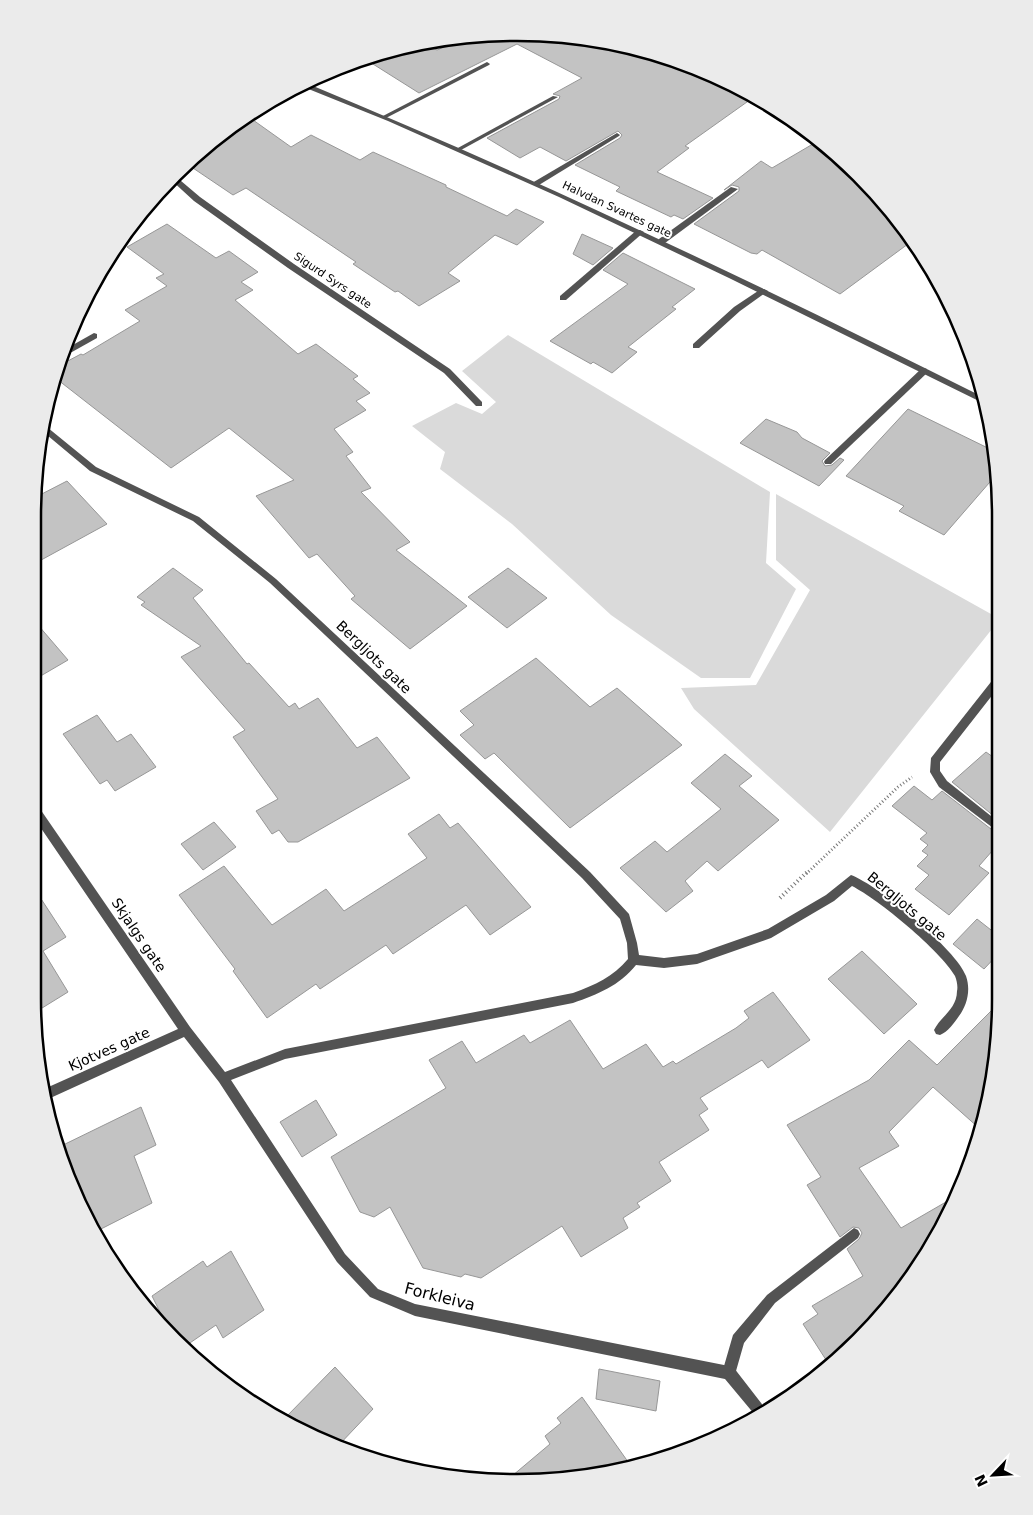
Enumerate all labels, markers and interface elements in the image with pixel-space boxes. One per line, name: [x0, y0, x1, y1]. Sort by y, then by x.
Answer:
street label: Halvdan Svartes gate: [560, 178, 674, 241]
street label: Sigurd Syrs gate: [291, 250, 374, 311]
street label: Bergljots gate: [333, 617, 415, 697]
street label: Bergljots gate: [864, 868, 950, 944]
street label: Skjalgs gate: [108, 895, 170, 975]
street label: Kjotves gate: [66, 1024, 152, 1074]
street label: Forkleiva: [403, 1279, 477, 1314]
north arrow: [968, 1450, 1018, 1500]
text: N: [971, 1472, 991, 1489]

